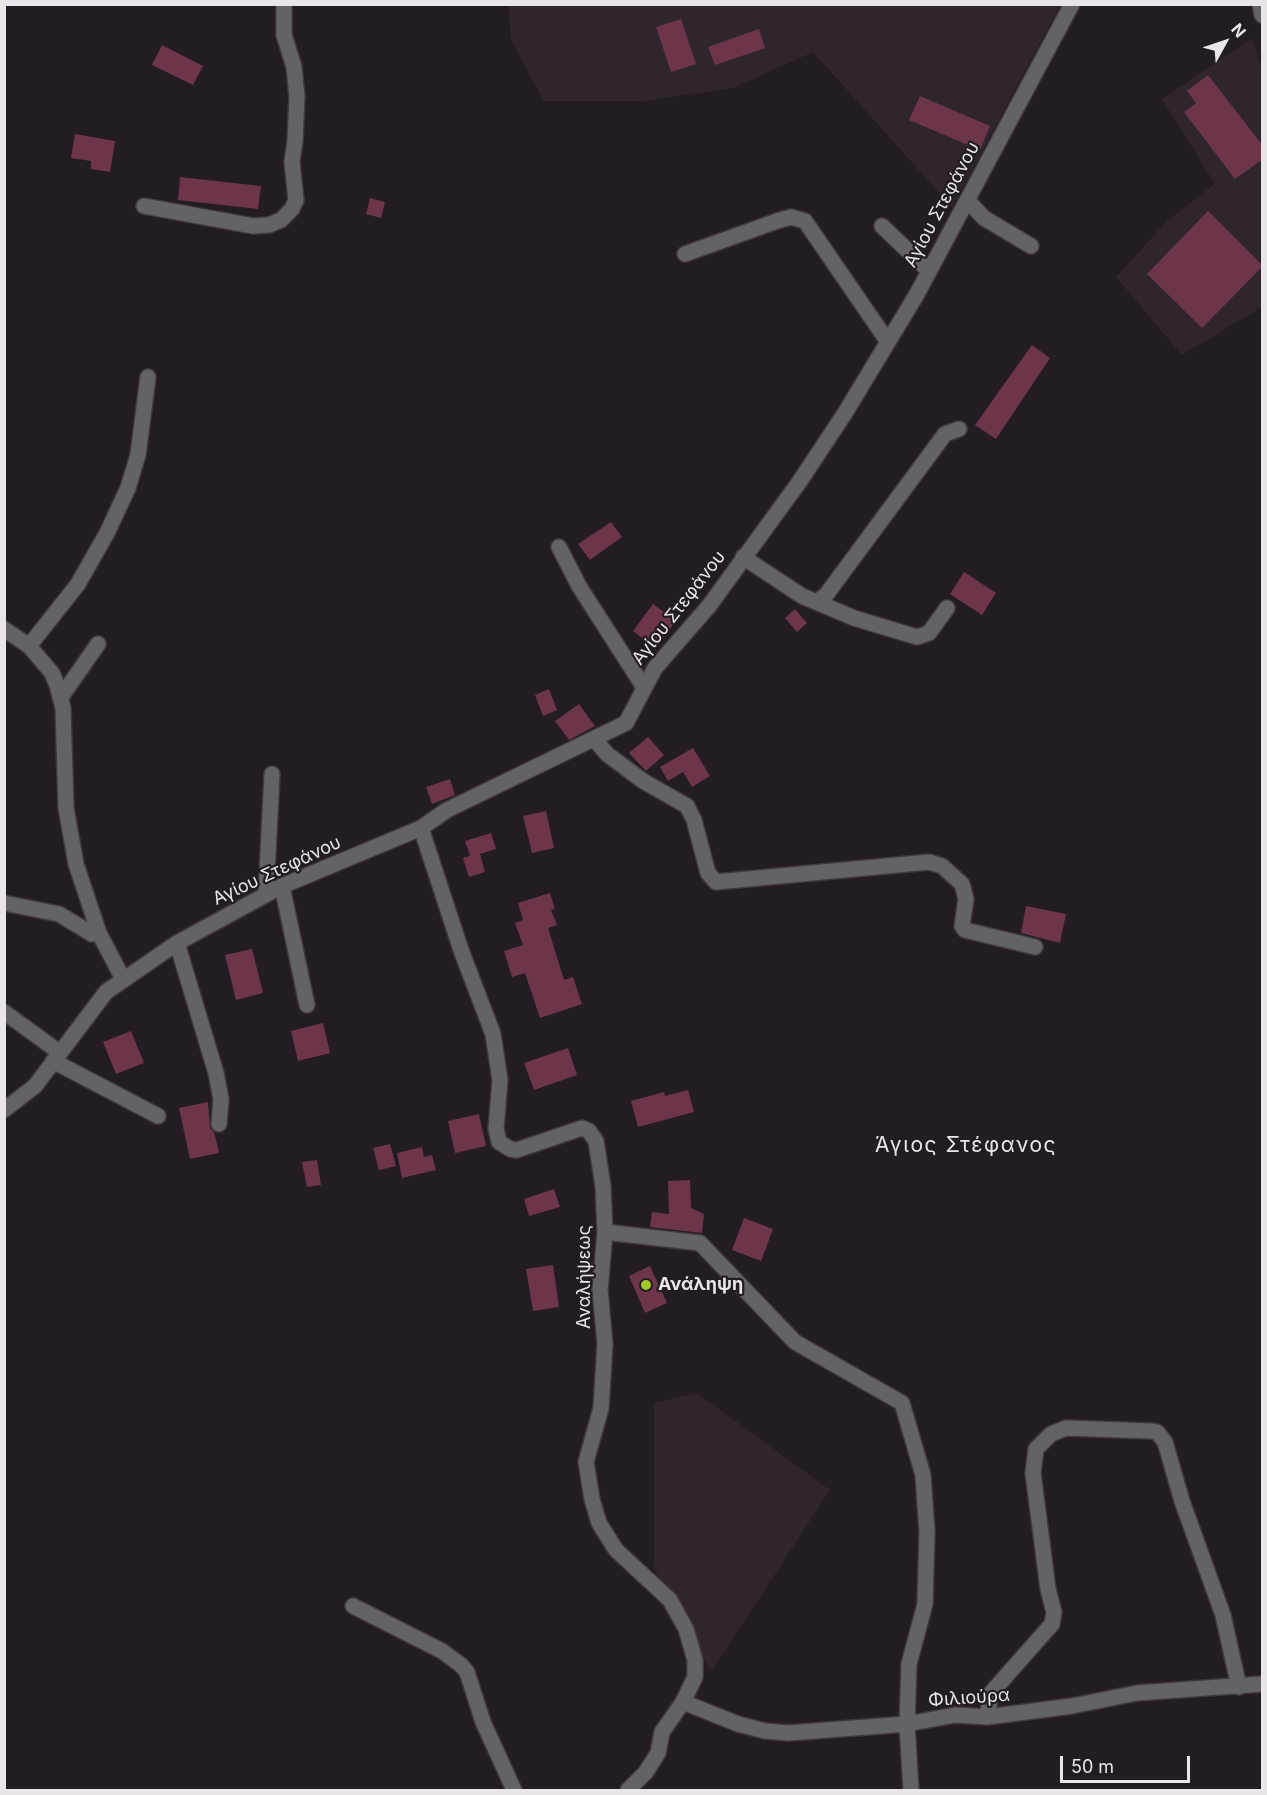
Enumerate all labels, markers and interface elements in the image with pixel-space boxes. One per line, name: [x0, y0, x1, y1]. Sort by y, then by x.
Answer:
north arrow: [1195, 12, 1255, 72]
text: N: [1227, 19, 1250, 42]
street label: Αγίου Στεφάνου: [900, 139, 984, 271]
street label: Αγίου Στεφάνου: [628, 547, 730, 669]
street label: Αγίου Στεφάνου: [209, 832, 345, 910]
district label: Άγιος Στέφανος: [875, 1133, 1057, 1159]
street label: Αναλήψεως: [574, 1225, 596, 1329]
place label: Ανάληψη: [658, 1274, 743, 1296]
marker: Ανάληψη: [639, 1278, 653, 1292]
street label: Φιλιούρα: [927, 1684, 1011, 1712]
scale bar: [1063, 1744, 1194, 1782]
text: 50 m: [1071, 1756, 1114, 1777]

